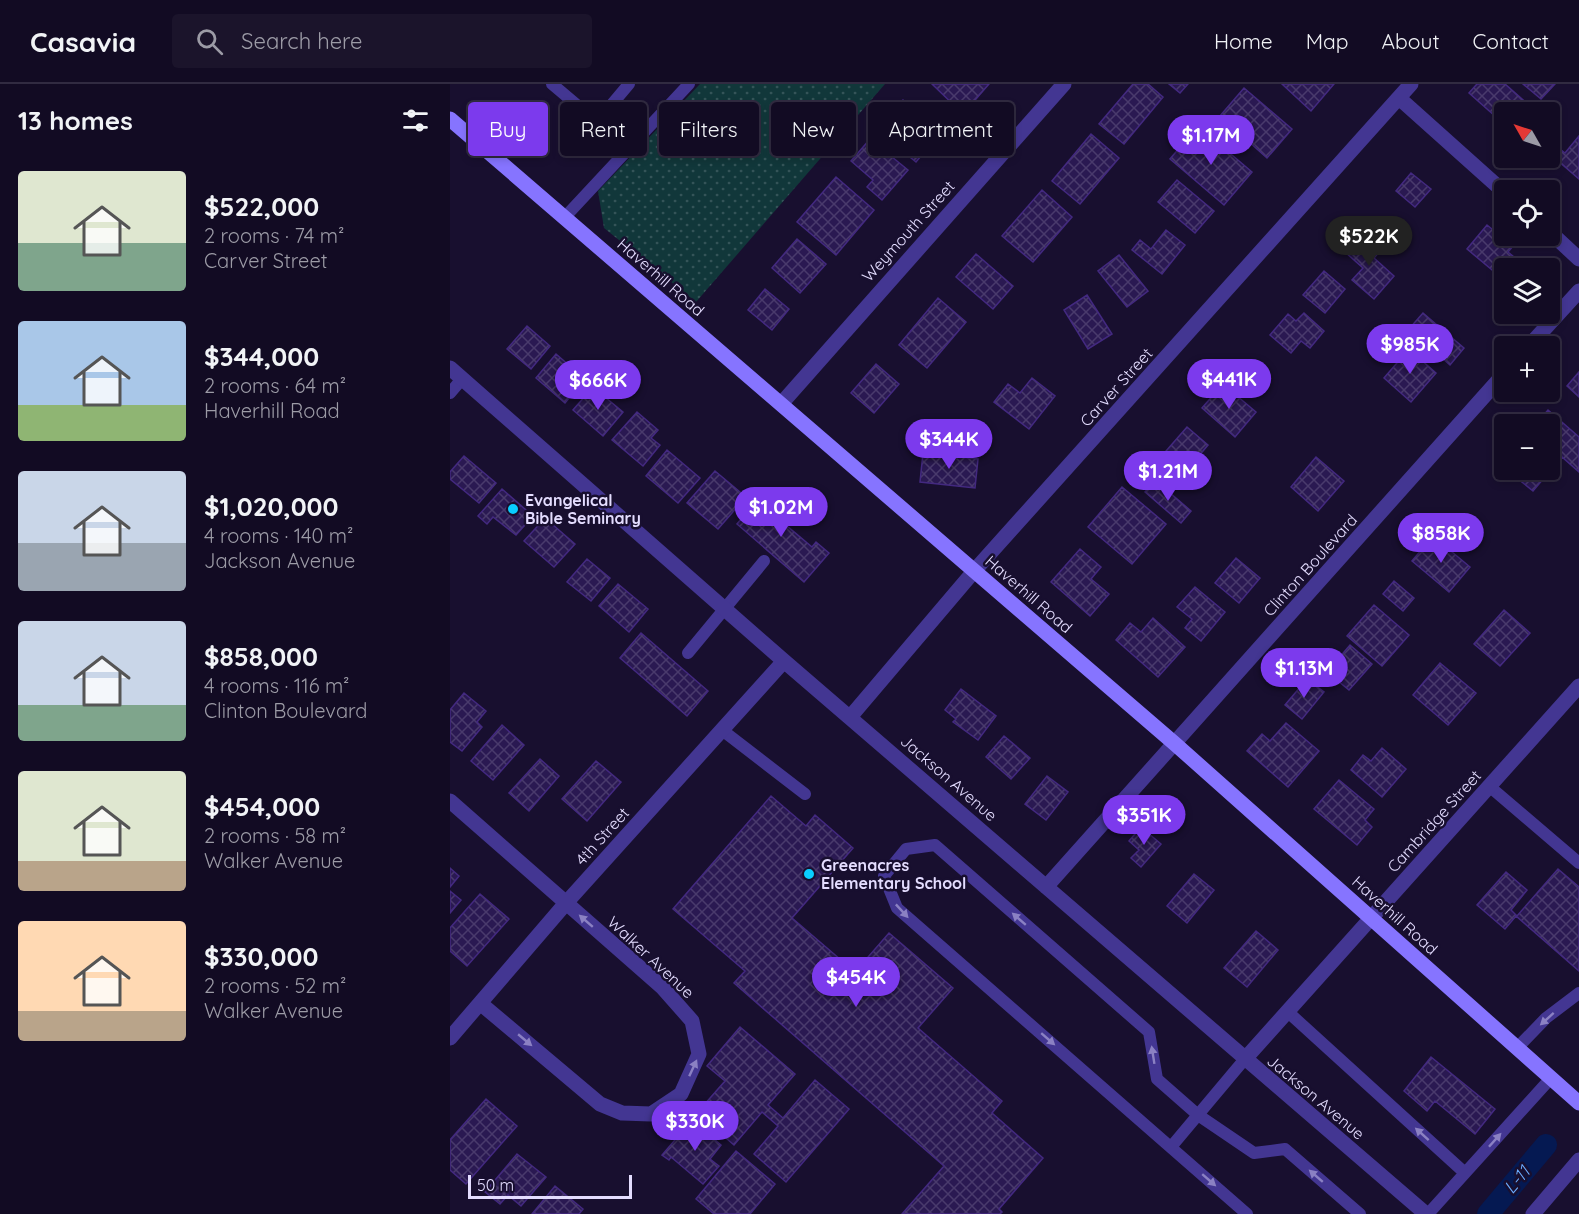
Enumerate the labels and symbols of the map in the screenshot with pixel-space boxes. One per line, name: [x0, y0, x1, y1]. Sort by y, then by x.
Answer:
north arrow: [1494, 102, 1560, 168]
pin: $1.17M: [1162, 115, 1260, 166]
street label: Weymouth Street: [857, 176, 959, 286]
pin: $522K: [1327, 216, 1411, 267]
street label: Haverhill Road: [613, 234, 709, 320]
pin: $985K: [1368, 324, 1452, 375]
street label: Carver Street: [1076, 344, 1156, 430]
pin: $441K: [1187, 359, 1271, 410]
pin: $666K: [556, 360, 640, 411]
pin: $344K: [907, 419, 991, 470]
pin: $1.21M: [1119, 451, 1217, 502]
pin: $1.02M: [732, 487, 830, 538]
place label: Evangelical Bible Seminary: [525, 490, 641, 528]
marker: Evangelical Bible Seminary: [506, 502, 520, 516]
street label: Clinton Boulevard: [1259, 510, 1361, 620]
pin: $858K: [1399, 513, 1483, 564]
street label: Haverhill Road: [981, 551, 1077, 637]
pin: $1.13M: [1255, 648, 1353, 699]
street label: Jackson Avenue: [897, 731, 1001, 825]
street label: Cambridge Street: [1383, 766, 1485, 876]
pin: $351K: [1102, 795, 1186, 846]
street label: 4th Street: [571, 803, 633, 869]
place label: Greenacres Elementary School: [821, 855, 966, 893]
marker: Greenacres Elementary School: [802, 867, 816, 881]
street label: Haverhill Road: [1348, 871, 1442, 959]
one-way arrow: [895, 903, 909, 918]
street label: Walker Avenue: [604, 912, 698, 1002]
one-way arrow: [1012, 913, 1027, 926]
one-way arrow: [579, 915, 594, 928]
pin: $454K: [814, 957, 898, 1008]
one-way arrow: [1539, 1012, 1554, 1026]
one-way arrow: [1040, 1032, 1055, 1045]
one-way arrow: [517, 1034, 533, 1047]
one-way arrow: [1148, 1045, 1157, 1064]
street label: Jackson Avenue: [1263, 1050, 1369, 1144]
one-way arrow: [688, 1058, 698, 1076]
pin: $330K: [653, 1101, 737, 1152]
one-way arrow: [1414, 1127, 1429, 1141]
one-way arrow: [1488, 1132, 1502, 1147]
water label: L-11: [1498, 1160, 1536, 1198]
one-way arrow: [1309, 1170, 1324, 1183]
scale bar: [468, 1172, 632, 1200]
one-way arrow: [1201, 1173, 1216, 1186]

